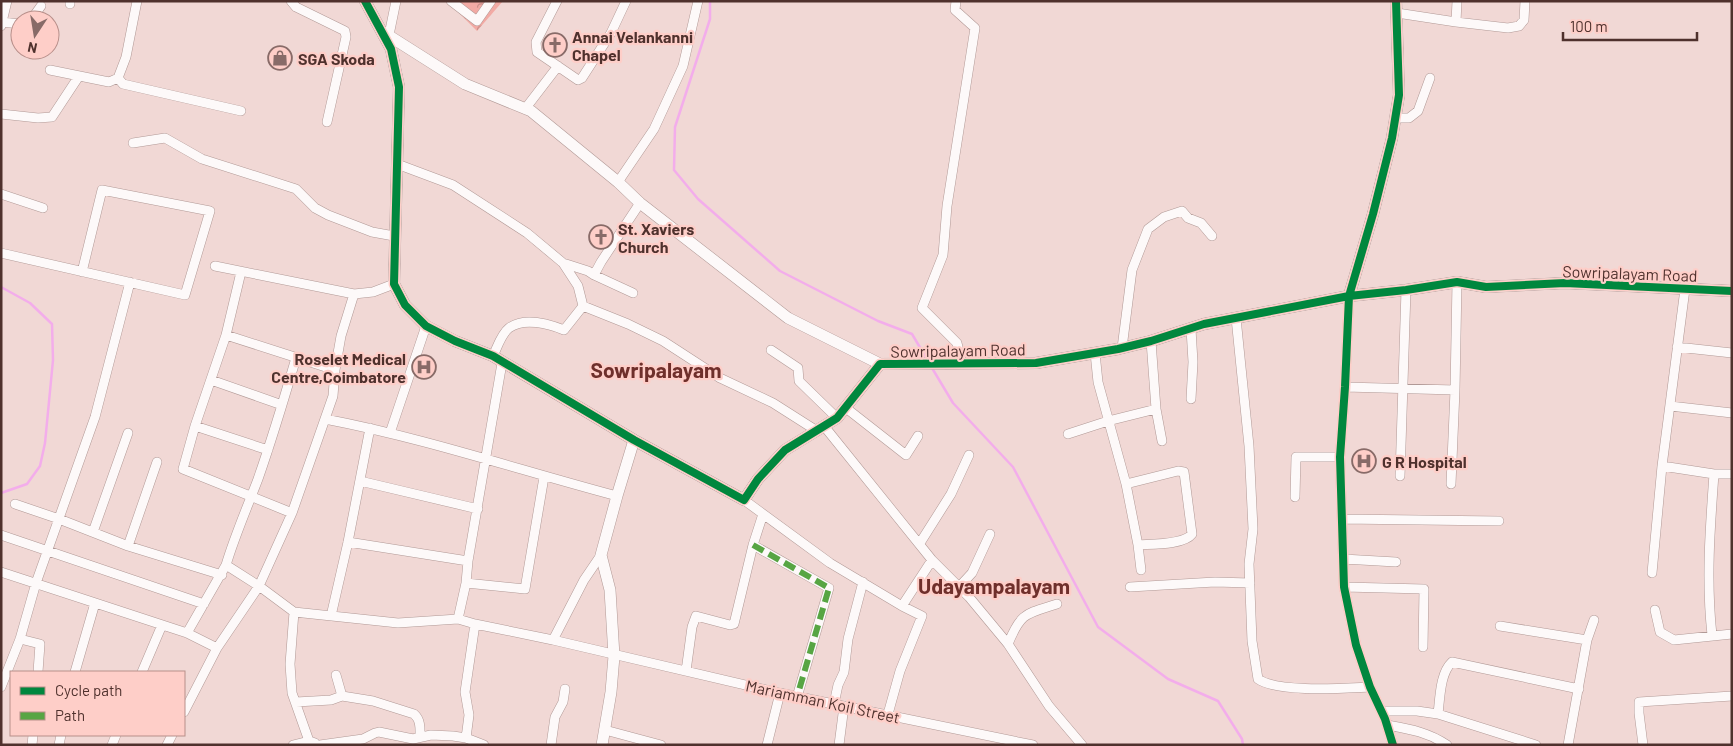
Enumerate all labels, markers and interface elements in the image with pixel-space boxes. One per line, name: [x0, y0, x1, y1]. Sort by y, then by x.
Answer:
north arrow: [10, 10, 60, 60]
scale bar: [1563, 10, 1697, 42]
text: 100 m: [1570, 17, 1608, 35]
place label: Annai Velankanni Chapel: [572, 27, 693, 64]
church icon: Annai Velankanni Chapel: [542, 32, 568, 58]
text: N: [26, 39, 39, 57]
shop icon: SGA Skoda: [267, 45, 293, 71]
place label: SGA Skoda: [298, 49, 375, 68]
place label: St. Xaviers Church: [618, 219, 694, 256]
church icon: St. Xaviers Church: [588, 224, 614, 250]
street label: Sowripalayam Road: [1562, 261, 1698, 285]
street label: Sowripalayam Road: [890, 339, 1026, 361]
place label: Roselet Medical Centre,Coimbatore: [271, 349, 406, 386]
hospital icon: Roselet Medical Centre,Coimbatore: [411, 354, 437, 380]
district label: Sowripalayam: [590, 357, 722, 382]
hospital icon: G R Hospital: [1351, 448, 1377, 474]
place label: G R Hospital: [1382, 452, 1467, 471]
district label: Udayampalayam: [918, 573, 1070, 598]
legend: [10, 671, 185, 736]
street label: Mariamman Koil Street: [744, 675, 902, 727]
text: Cycle path: [55, 681, 122, 699]
text: Path: [55, 706, 85, 724]

